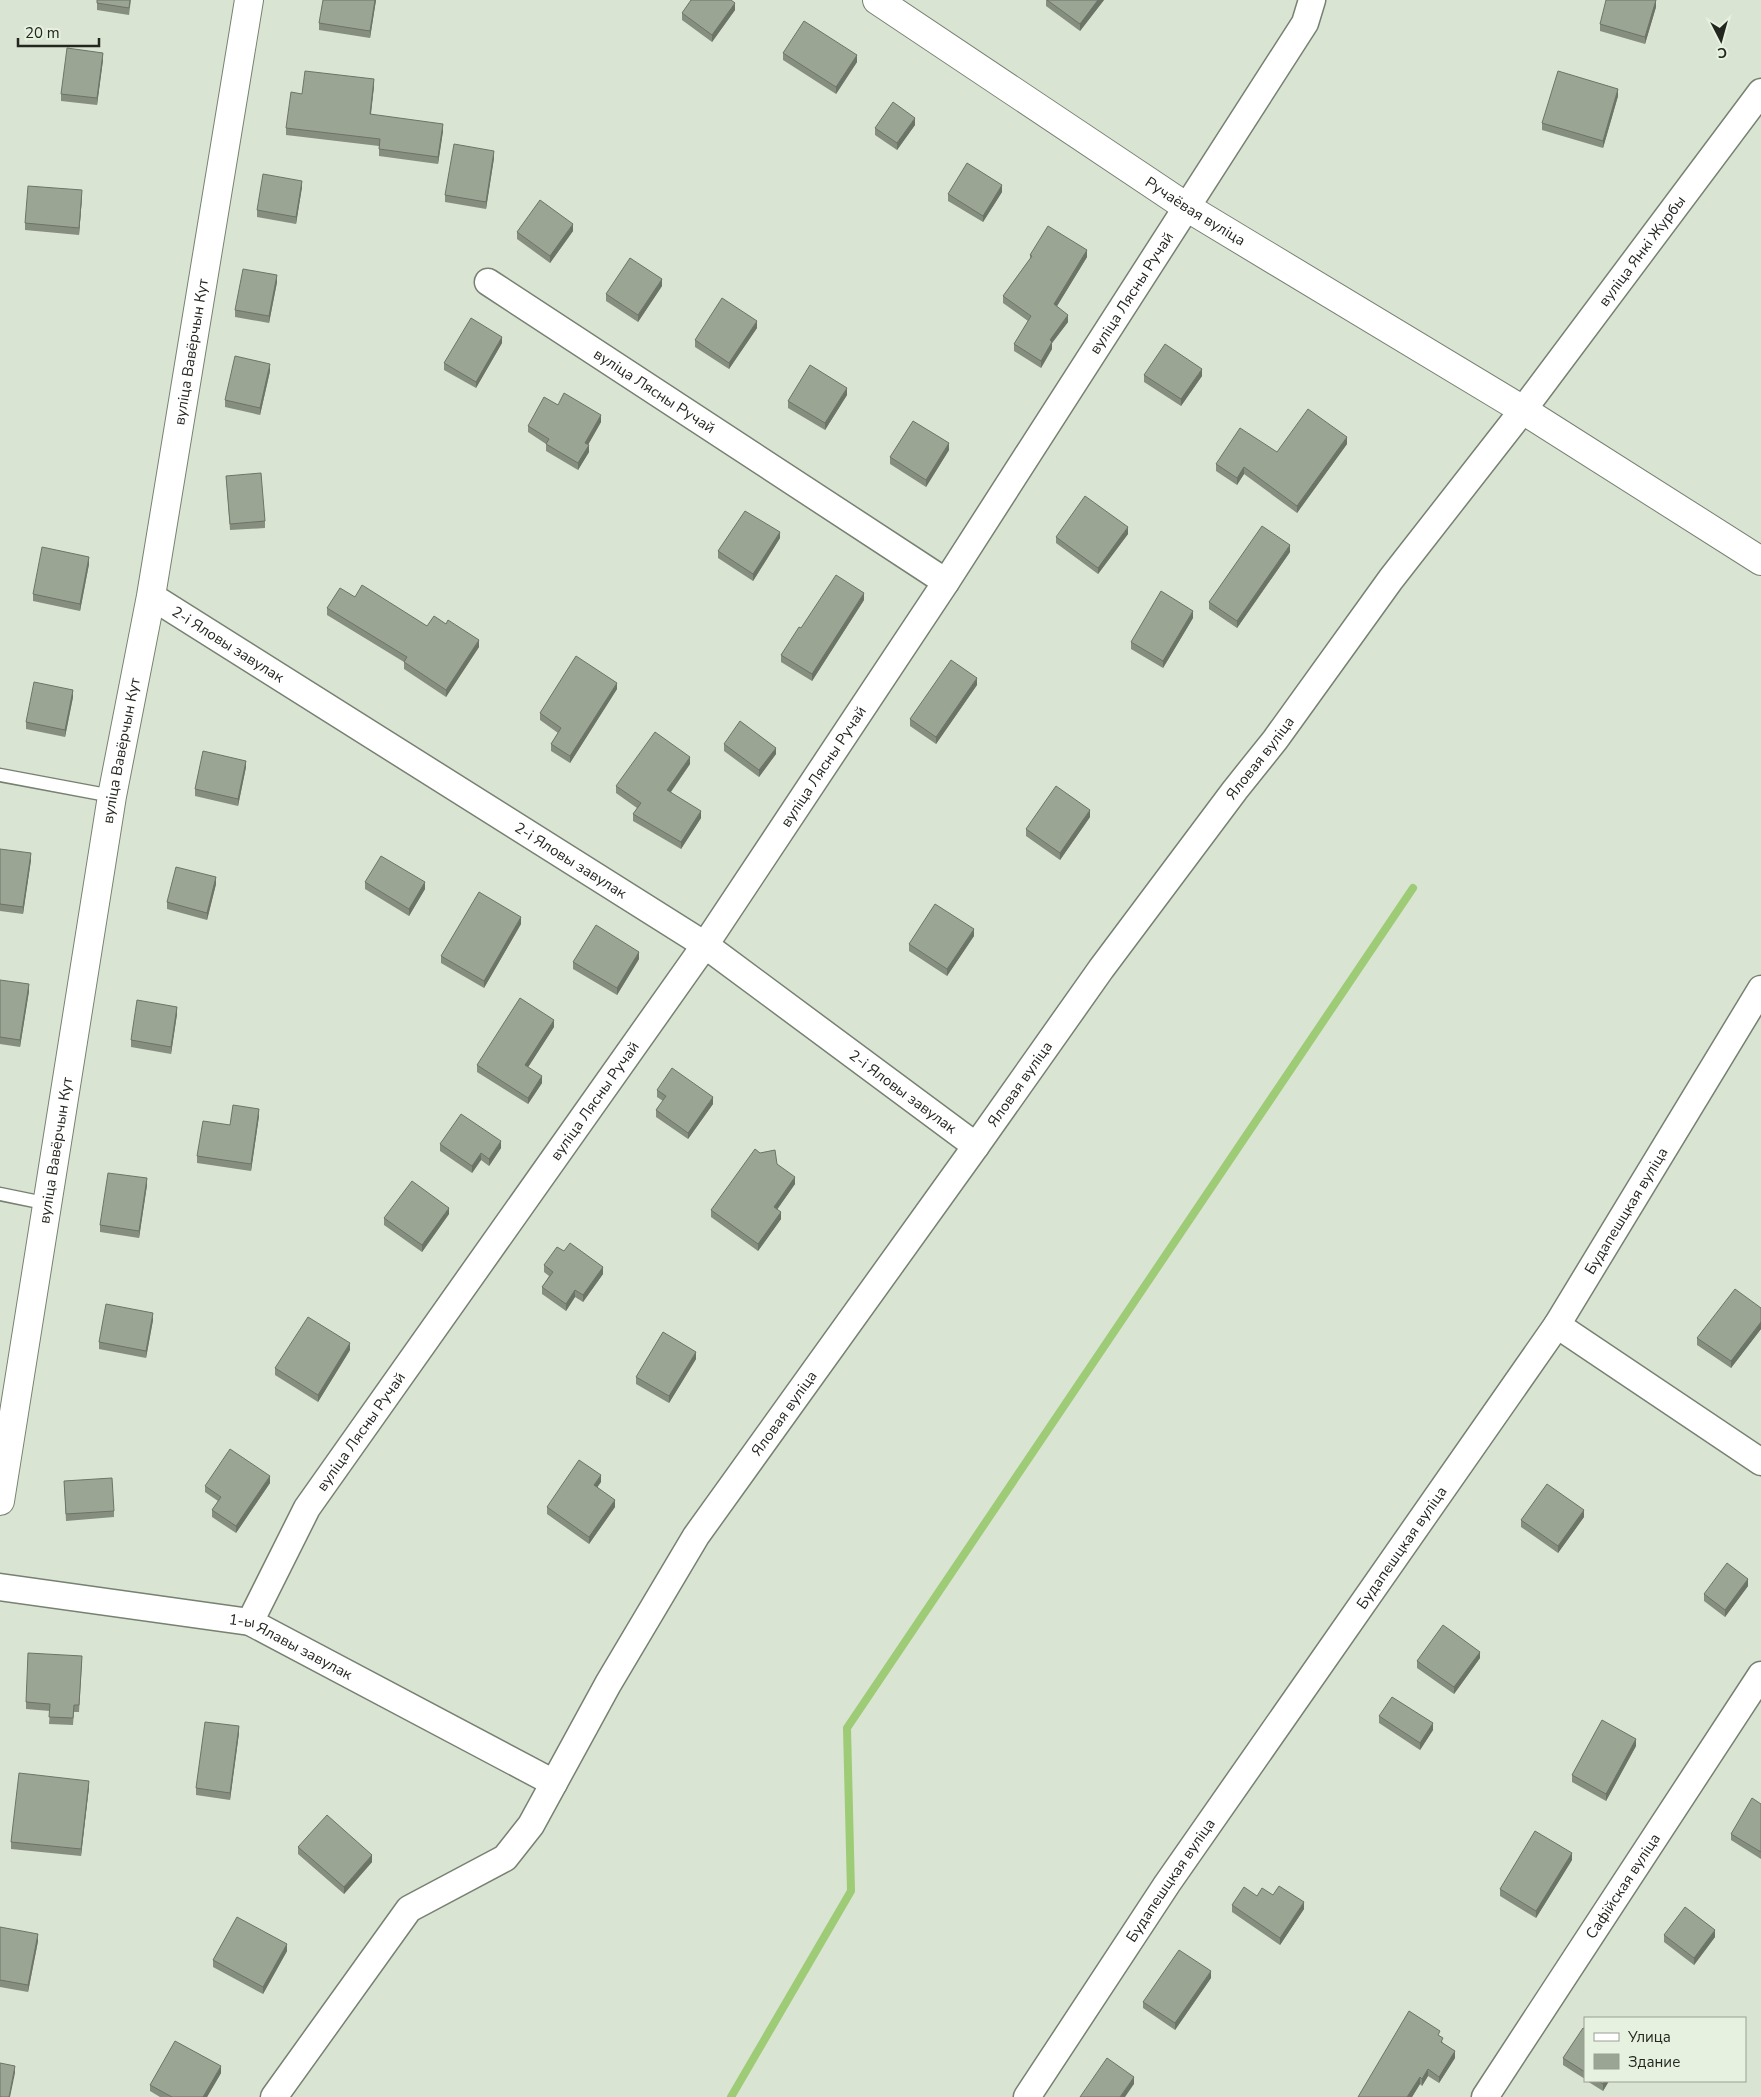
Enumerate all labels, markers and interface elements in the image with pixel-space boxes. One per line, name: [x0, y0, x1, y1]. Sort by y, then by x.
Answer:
scale bar: [18, 15, 99, 47]
north arrow: [1696, 15, 1746, 65]
text: 20 m: [25, 23, 60, 43]
text: С: [1716, 42, 1728, 62]
street label: Ручаёвая вуліца: [1141, 172, 1249, 250]
street label: вуліца Янкі Журбы: [1594, 191, 1690, 310]
street label: вуліца Лясны Ручай: [1085, 228, 1178, 358]
street label: вуліца Вавёрчын Кут: [169, 277, 213, 427]
street label: вуліца Лясны Ручай: [590, 344, 719, 438]
street label: 2-і Яловы завулак: [168, 602, 288, 687]
street label: вуліца Вавёрчын Кут: [98, 676, 145, 825]
street label: вуліца Лясны Ручай: [776, 702, 871, 831]
street label: Яловая вуліца: [1221, 712, 1299, 804]
street label: 2-і Яловы завулак: [511, 818, 631, 903]
street label: вуліца Лясны Ручай: [546, 1037, 644, 1164]
street label: Яловая вуліца: [983, 1037, 1057, 1131]
street label: 2-і Яловы завулак: [845, 1045, 961, 1138]
street label: вуліца Вавёрчын Кут: [34, 1075, 77, 1225]
street label: Будапешцкая вуліца: [1580, 1144, 1673, 1278]
street label: Яловая вуліца: [747, 1367, 821, 1460]
street label: вуліца Лясны Ручай: [312, 1368, 410, 1495]
street label: Будапешцкая вуліца: [1352, 1482, 1451, 1613]
street label: 1-ы Ялавы завулак: [227, 1609, 356, 1684]
street label: Будапешцкая вуліца: [1122, 1814, 1220, 1946]
street label: Сафійская вуліца: [1581, 1829, 1665, 1943]
legend: [1584, 2017, 1746, 2082]
text: Улица: [1627, 2027, 1671, 2047]
text: Здание: [1628, 2052, 1680, 2072]

